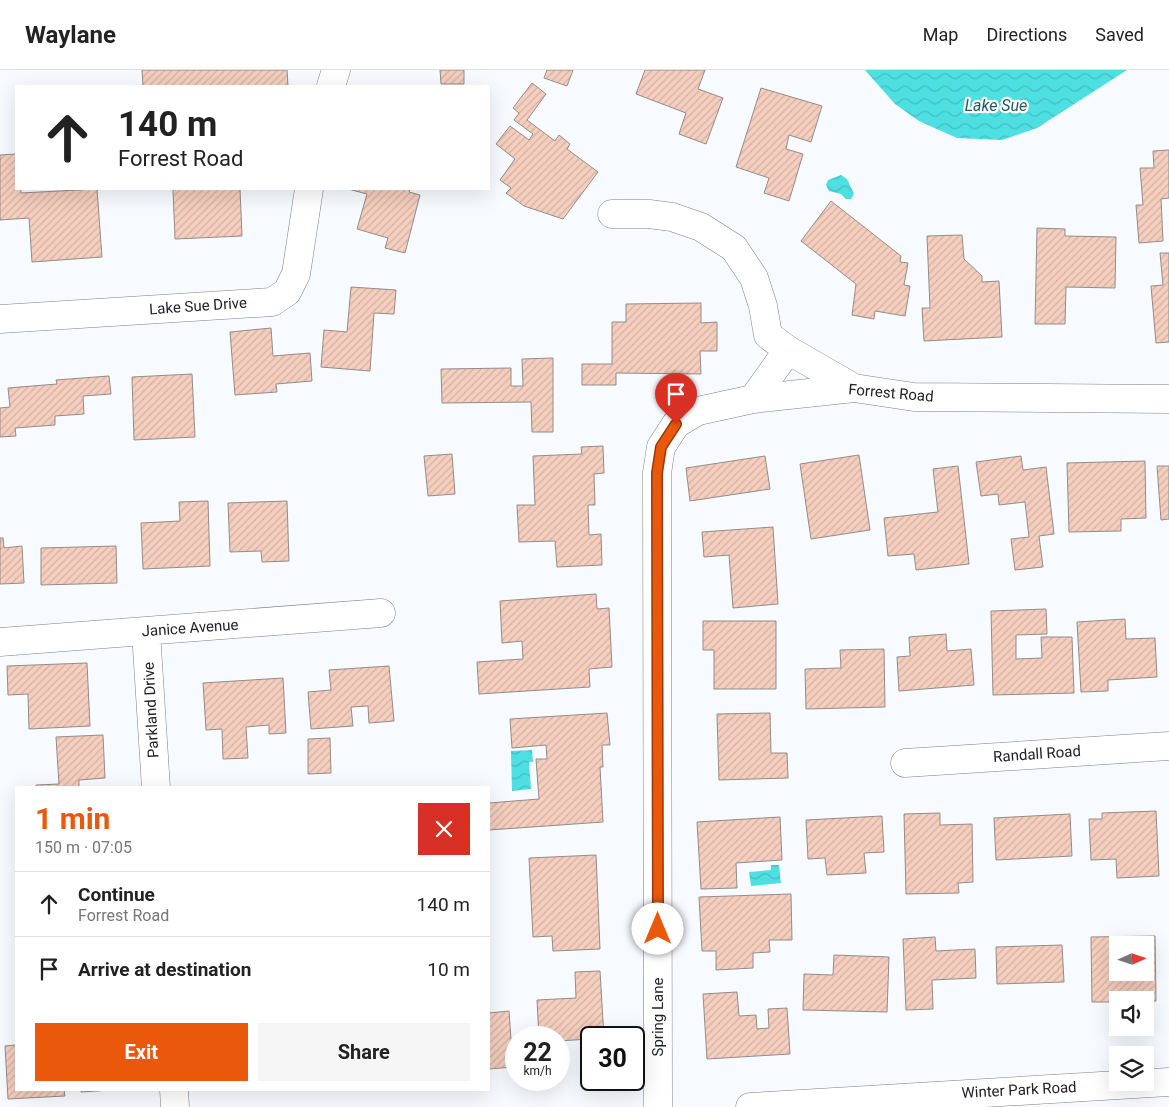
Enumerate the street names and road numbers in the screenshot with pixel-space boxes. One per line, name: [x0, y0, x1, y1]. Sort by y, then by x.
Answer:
street label: Lake Sue Drive: [149, 294, 248, 318]
street label: Forrest Road: [848, 380, 934, 406]
street label: Janice Avenue: [141, 616, 239, 640]
street label: Parkland Drive: [139, 661, 163, 759]
street label: Randall Road: [993, 742, 1081, 766]
street label: Spring Lane: [649, 977, 667, 1056]
street label: Winter Park Road: [961, 1078, 1077, 1102]

